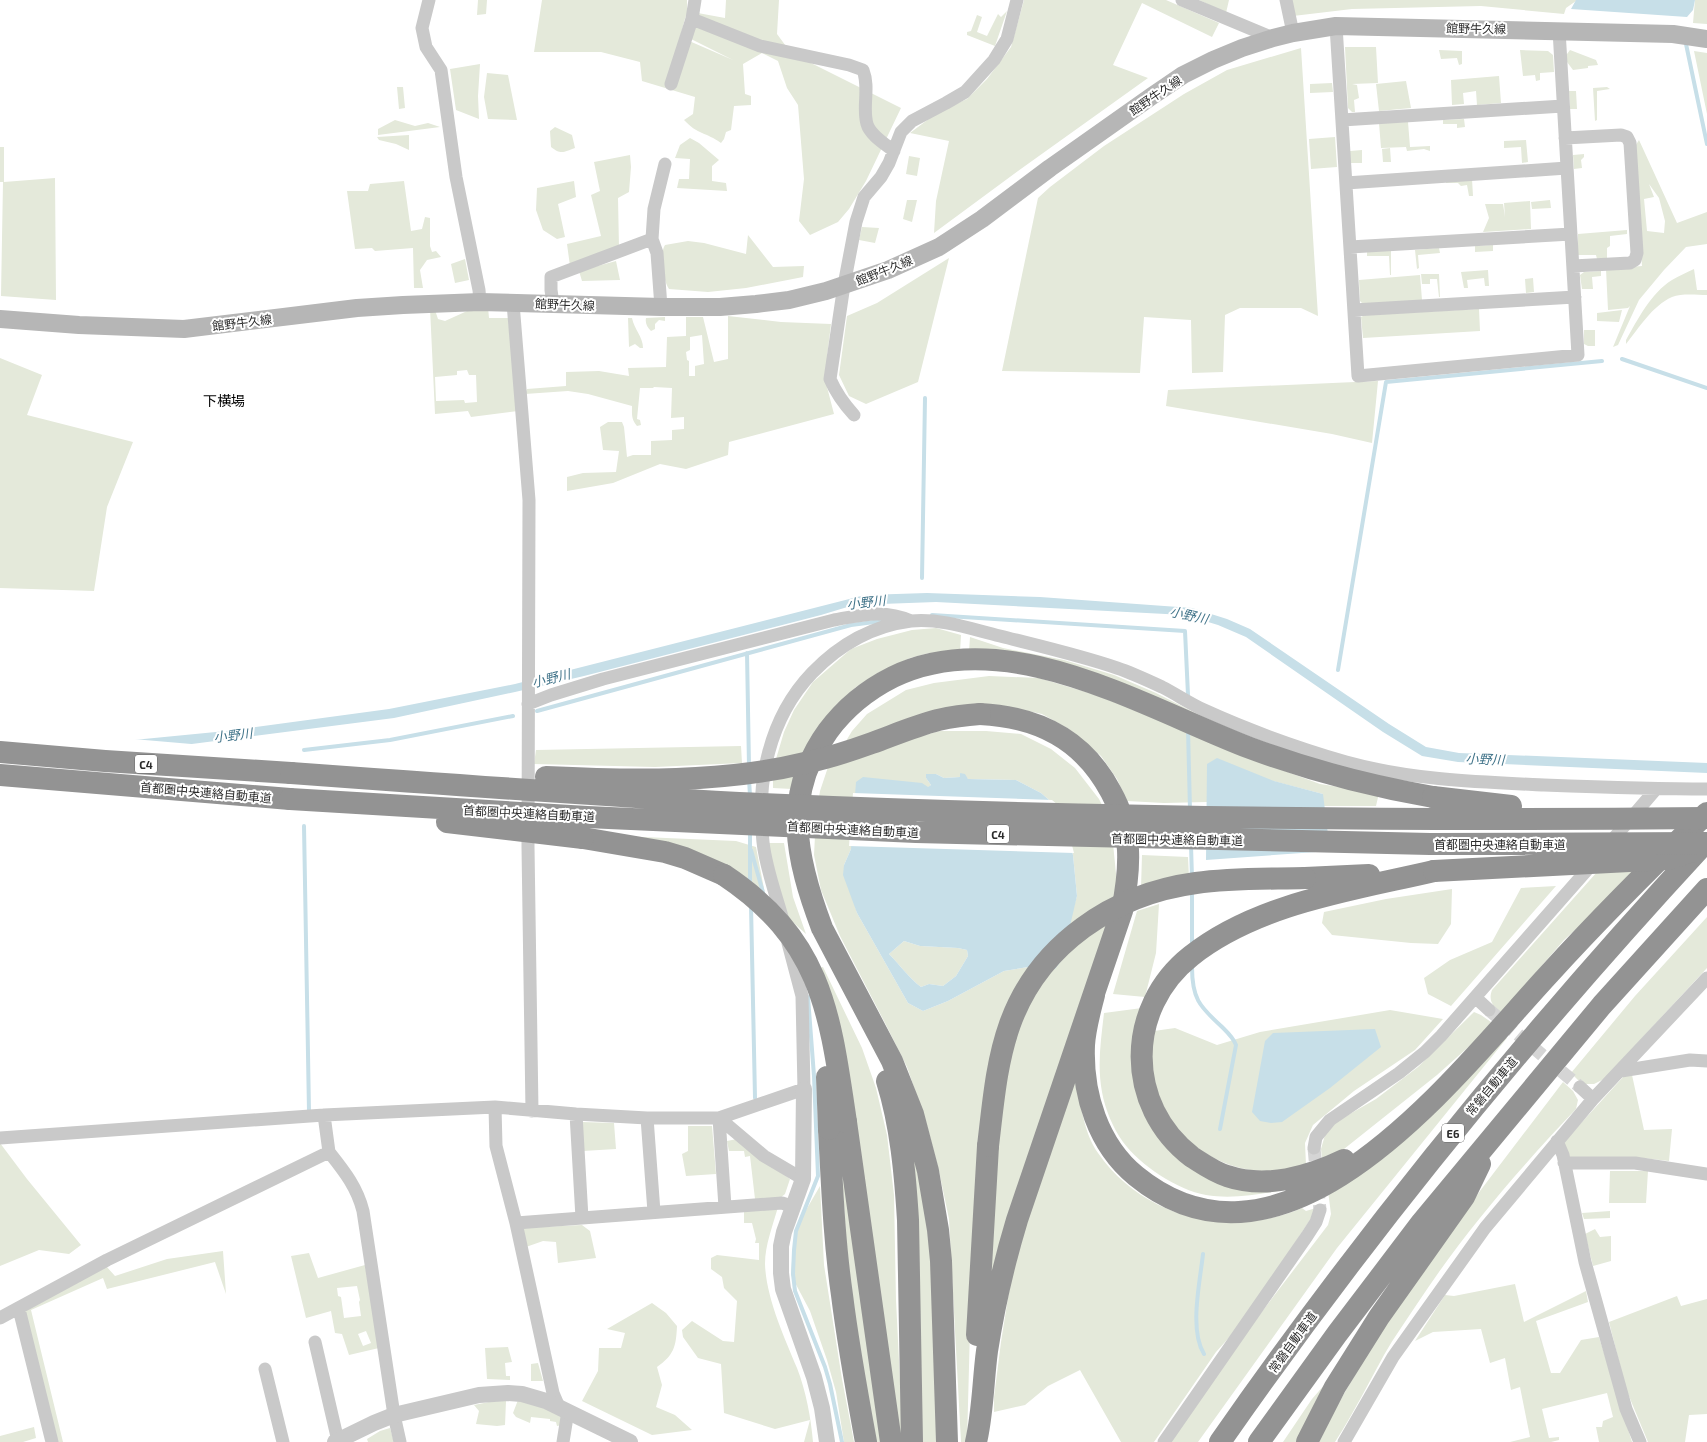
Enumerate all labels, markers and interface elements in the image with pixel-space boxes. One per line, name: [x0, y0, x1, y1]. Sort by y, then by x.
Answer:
street label: 館野牛久線: [1446, 20, 1506, 36]
street label: 館野牛久線: [1126, 72, 1184, 118]
street label: 館野牛久線: [854, 252, 914, 288]
street label: 館野牛久線: [535, 296, 595, 312]
street label: 館野牛久線: [211, 311, 273, 333]
district label: 下横場: [203, 392, 245, 409]
water label: 小野川: [846, 592, 888, 612]
water label: 小野川: [1168, 603, 1212, 627]
water label: 小野川: [530, 665, 574, 690]
water label: 小野川: [213, 724, 255, 745]
water label: 小野川: [1465, 750, 1507, 768]
road number: C4: [135, 755, 157, 773]
street label: 首都圏中央連絡自動車道: [140, 779, 272, 805]
street label: 首都圏中央連絡自動車道: [463, 803, 595, 823]
street label: 首都圏中央連絡自動車道: [787, 819, 919, 839]
road number: C4: [987, 825, 1009, 843]
street label: 首都圏中央連絡自動車道: [1111, 831, 1243, 847]
street label: 首都圏中央連絡自動車道: [1434, 837, 1566, 851]
street label: 常磐自動車道: [1462, 1054, 1520, 1118]
road number: E6: [1442, 1124, 1464, 1142]
street label: 常磐自動車道: [1265, 1309, 1319, 1375]

